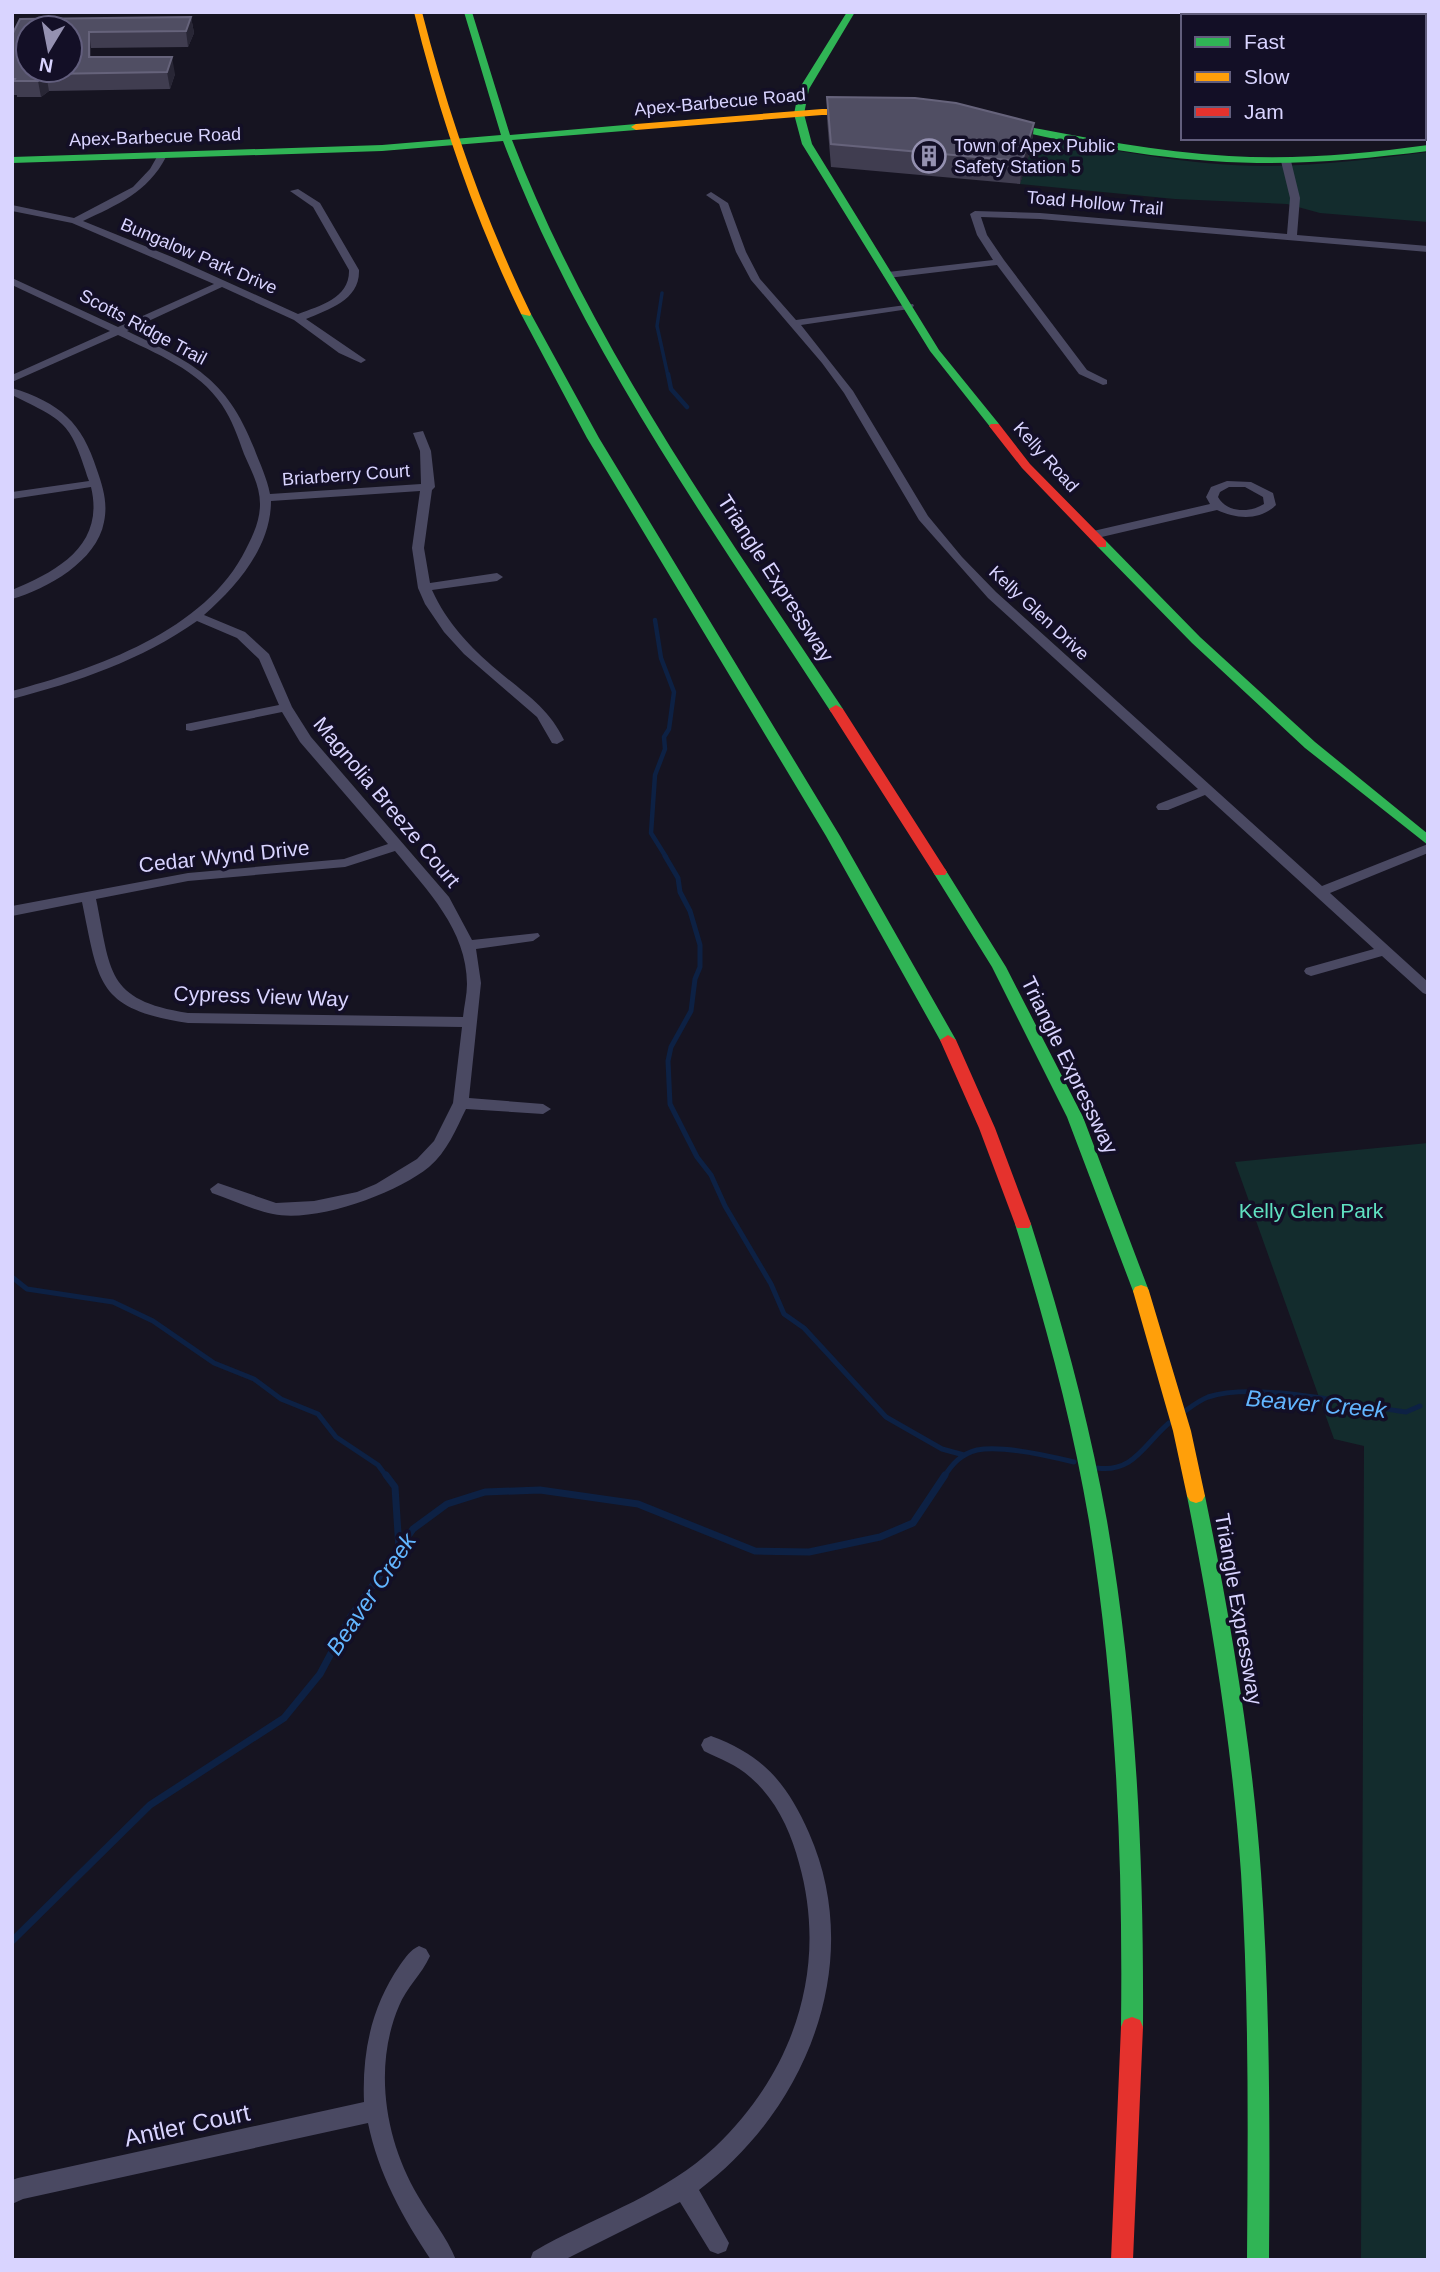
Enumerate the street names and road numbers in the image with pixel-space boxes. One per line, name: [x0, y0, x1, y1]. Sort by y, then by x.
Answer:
street label: Apex-Barbecue Road: [633, 85, 807, 119]
street label: Apex-Barbecue Road: [69, 124, 241, 150]
street label: Toad Hollow Trail: [1026, 187, 1164, 219]
street label: Bungalow Park Drive: [118, 214, 280, 298]
street label: Scotts Ridge Trail: [76, 285, 210, 369]
street label: Kelly Road: [1009, 418, 1083, 496]
street label: Briarberry Court: [281, 461, 411, 489]
street label: Triangle Expressway: [713, 490, 839, 666]
street label: Kelly Glen Drive: [985, 562, 1093, 664]
street label: Magnolia Breeze Court: [309, 712, 465, 892]
street label: Cedar Wynd Drive: [138, 836, 310, 876]
street label: Triangle Expressway: [1017, 973, 1123, 1158]
street label: Cypress View Way: [173, 981, 349, 1011]
street label: Triangle Expressway: [1211, 1511, 1267, 1707]
street label: Antler Court: [122, 2098, 253, 2152]

